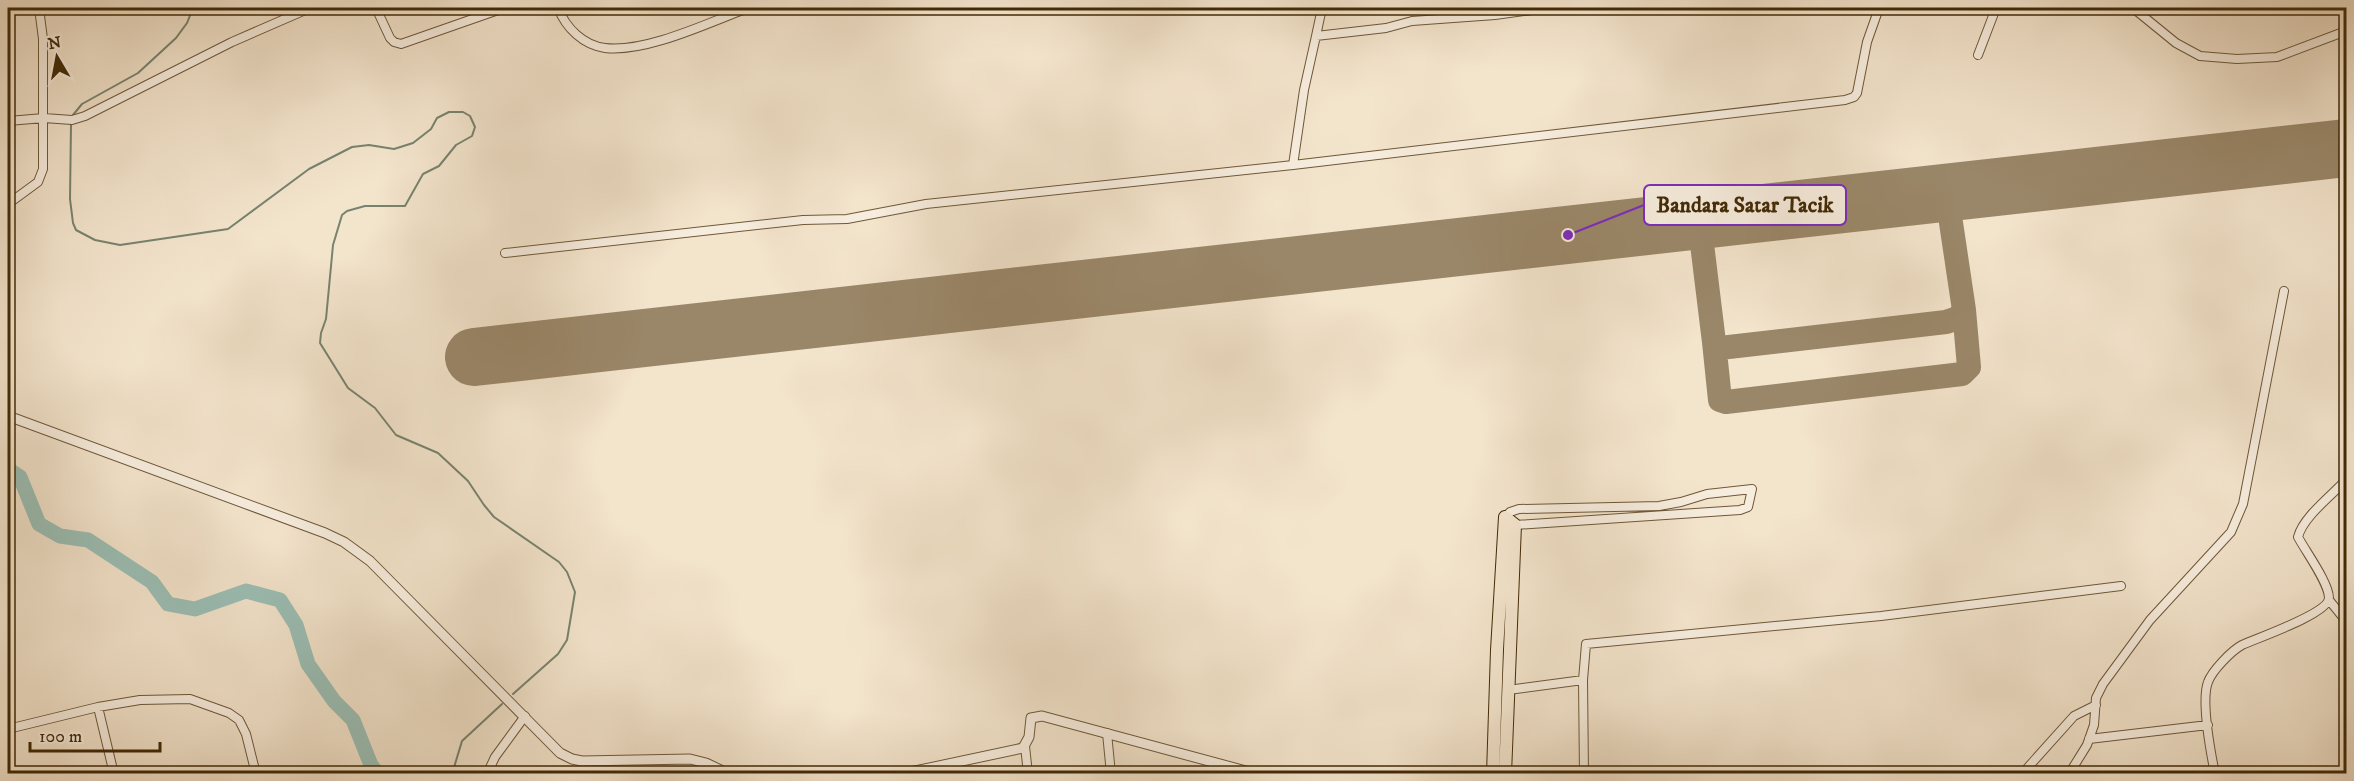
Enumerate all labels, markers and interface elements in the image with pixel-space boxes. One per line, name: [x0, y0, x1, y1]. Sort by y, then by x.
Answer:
north arrow: [27, 27, 87, 87]
text: N: [46, 32, 63, 54]
callout: Bandara Satar Tacik: [1644, 185, 1846, 225]
text: Bandara Satar Tacik: [1656, 192, 1835, 219]
scale bar: [30, 715, 160, 753]
text: 100 m: [39, 726, 82, 748]

